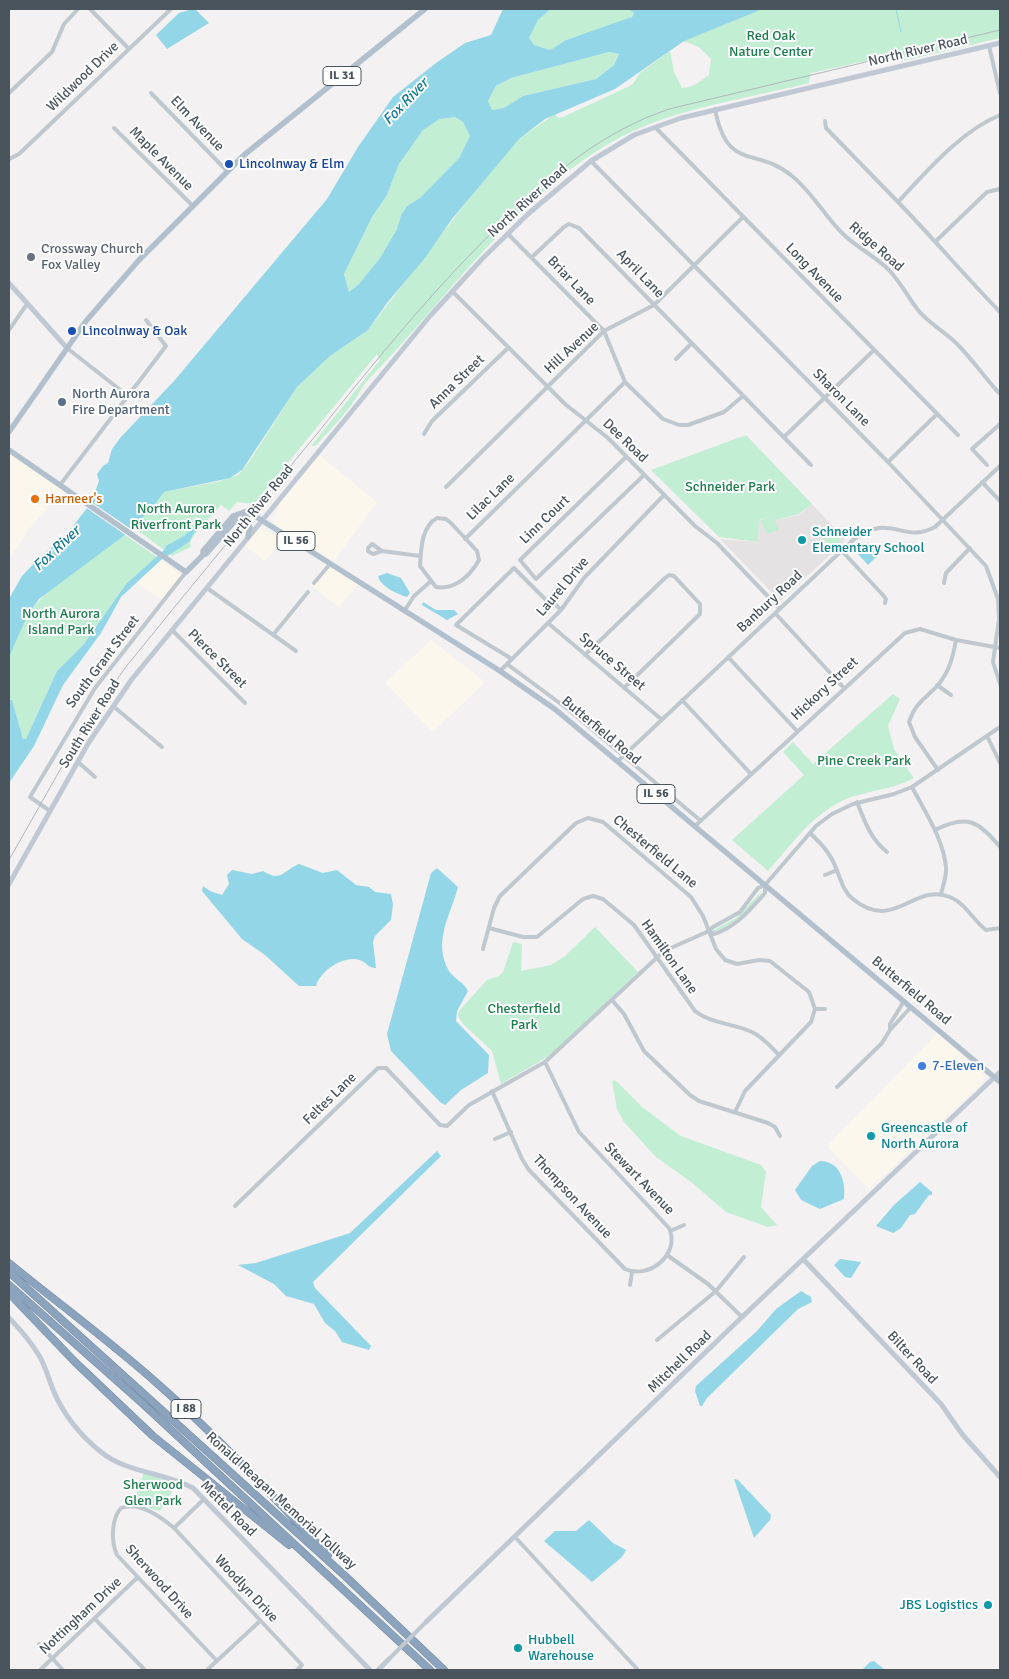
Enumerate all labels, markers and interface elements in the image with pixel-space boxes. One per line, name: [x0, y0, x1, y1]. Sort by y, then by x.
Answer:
park label: Red Oak Nature Center: [729, 28, 813, 60]
street label: North River Road: [867, 31, 969, 71]
street label: Wildwood Drive: [44, 39, 122, 115]
road number: IL 31: [323, 66, 361, 85]
water label: Fox River: [379, 75, 433, 129]
street label: Elm Avenue: [167, 93, 227, 155]
street label: Maple Avenue: [125, 123, 197, 195]
place label: Lincolnway & Elm: [239, 156, 344, 172]
marker: Lincolnway & Elm: [223, 158, 235, 170]
street label: North River Road: [485, 161, 571, 241]
street label: Ridge Road: [845, 219, 907, 275]
street label: Long Avenue: [782, 240, 846, 306]
place label: Crossway Church Fox Valley: [41, 241, 143, 274]
street label: April Lane: [613, 246, 667, 302]
marker: Crossway Church Fox Valley: [25, 251, 37, 263]
street label: Briar Lane: [544, 253, 598, 309]
street label: Hill Avenue: [541, 319, 603, 377]
place label: Lincolnway & Oak: [82, 323, 187, 339]
marker: Lincolnway & Oak: [66, 325, 78, 337]
street label: Anna Street: [426, 351, 488, 413]
street label: Sharon Lane: [809, 366, 873, 430]
place label: North Aurora Fire Department: [72, 386, 170, 418]
marker: North Aurora Fire Department: [56, 396, 68, 408]
street label: Dee Road: [599, 415, 651, 467]
street label: North River Road: [221, 461, 297, 551]
street label: Lilac Lane: [463, 470, 519, 524]
park label: Schneider Park: [685, 479, 775, 495]
place label: Harneer's: [45, 491, 102, 507]
street label: Linn Court: [517, 492, 573, 548]
marker: Harneer's: [29, 493, 41, 505]
park label: North Aurora Riverfront Park: [131, 501, 221, 534]
water label: Fox River: [30, 523, 84, 575]
place label: Schneider Elementary School: [812, 524, 925, 556]
road number: IL 56: [277, 532, 315, 550]
marker: Schneider Elementary School: [796, 534, 808, 546]
street label: Laurel Drive: [533, 554, 593, 620]
street label: Banbury Road: [734, 567, 806, 637]
park label: North Aurora Island Park: [22, 606, 100, 638]
street label: South Grant Street: [63, 612, 143, 712]
street label: Pierce Street: [184, 626, 250, 692]
street label: Spruce Street: [576, 630, 648, 694]
street label: Hickory Street: [788, 654, 862, 724]
street label: South River Road: [56, 676, 124, 772]
street label: Butterfield Road: [558, 693, 644, 769]
park label: Pine Creek Park: [817, 753, 911, 769]
road number: IL 56: [637, 784, 675, 804]
street label: Chesterfield Lane: [609, 812, 701, 892]
street label: Hamilton Lane: [637, 917, 701, 997]
street label: Butterfield Road: [868, 953, 954, 1029]
park label: Chesterfield Park: [487, 1001, 561, 1034]
place label: 7-Eleven: [932, 1058, 984, 1074]
marker: 7-Eleven: [916, 1060, 928, 1072]
street label: Feltes Lane: [300, 1069, 360, 1129]
place label: Greencastle of North Aurora: [881, 1120, 967, 1152]
marker: Greencastle of North Aurora: [865, 1130, 877, 1142]
street label: Stewart Avenue: [600, 1139, 678, 1219]
street label: Thompson Avenue: [529, 1152, 615, 1242]
street label: Mitchell Road: [645, 1327, 715, 1397]
street label: Bilter Road: [883, 1328, 941, 1388]
road number: I 88: [171, 1400, 201, 1418]
street label: Ronald Reagan Memorial Tollway: [202, 1429, 360, 1573]
park label: Sherwood Glen Park: [123, 1477, 183, 1510]
street label: Mettel Road: [197, 1478, 259, 1540]
street label: Sherwood Drive: [121, 1541, 197, 1623]
street label: Woodlyn Drive: [211, 1552, 281, 1626]
street label: Nottingham Drive: [37, 1574, 125, 1658]
place label: JBS Logistics: [899, 1597, 978, 1613]
marker: JBS Logistics: [982, 1599, 994, 1611]
place label: Hubbell Warehouse: [528, 1632, 594, 1664]
marker: Hubbell Warehouse: [512, 1642, 524, 1654]

